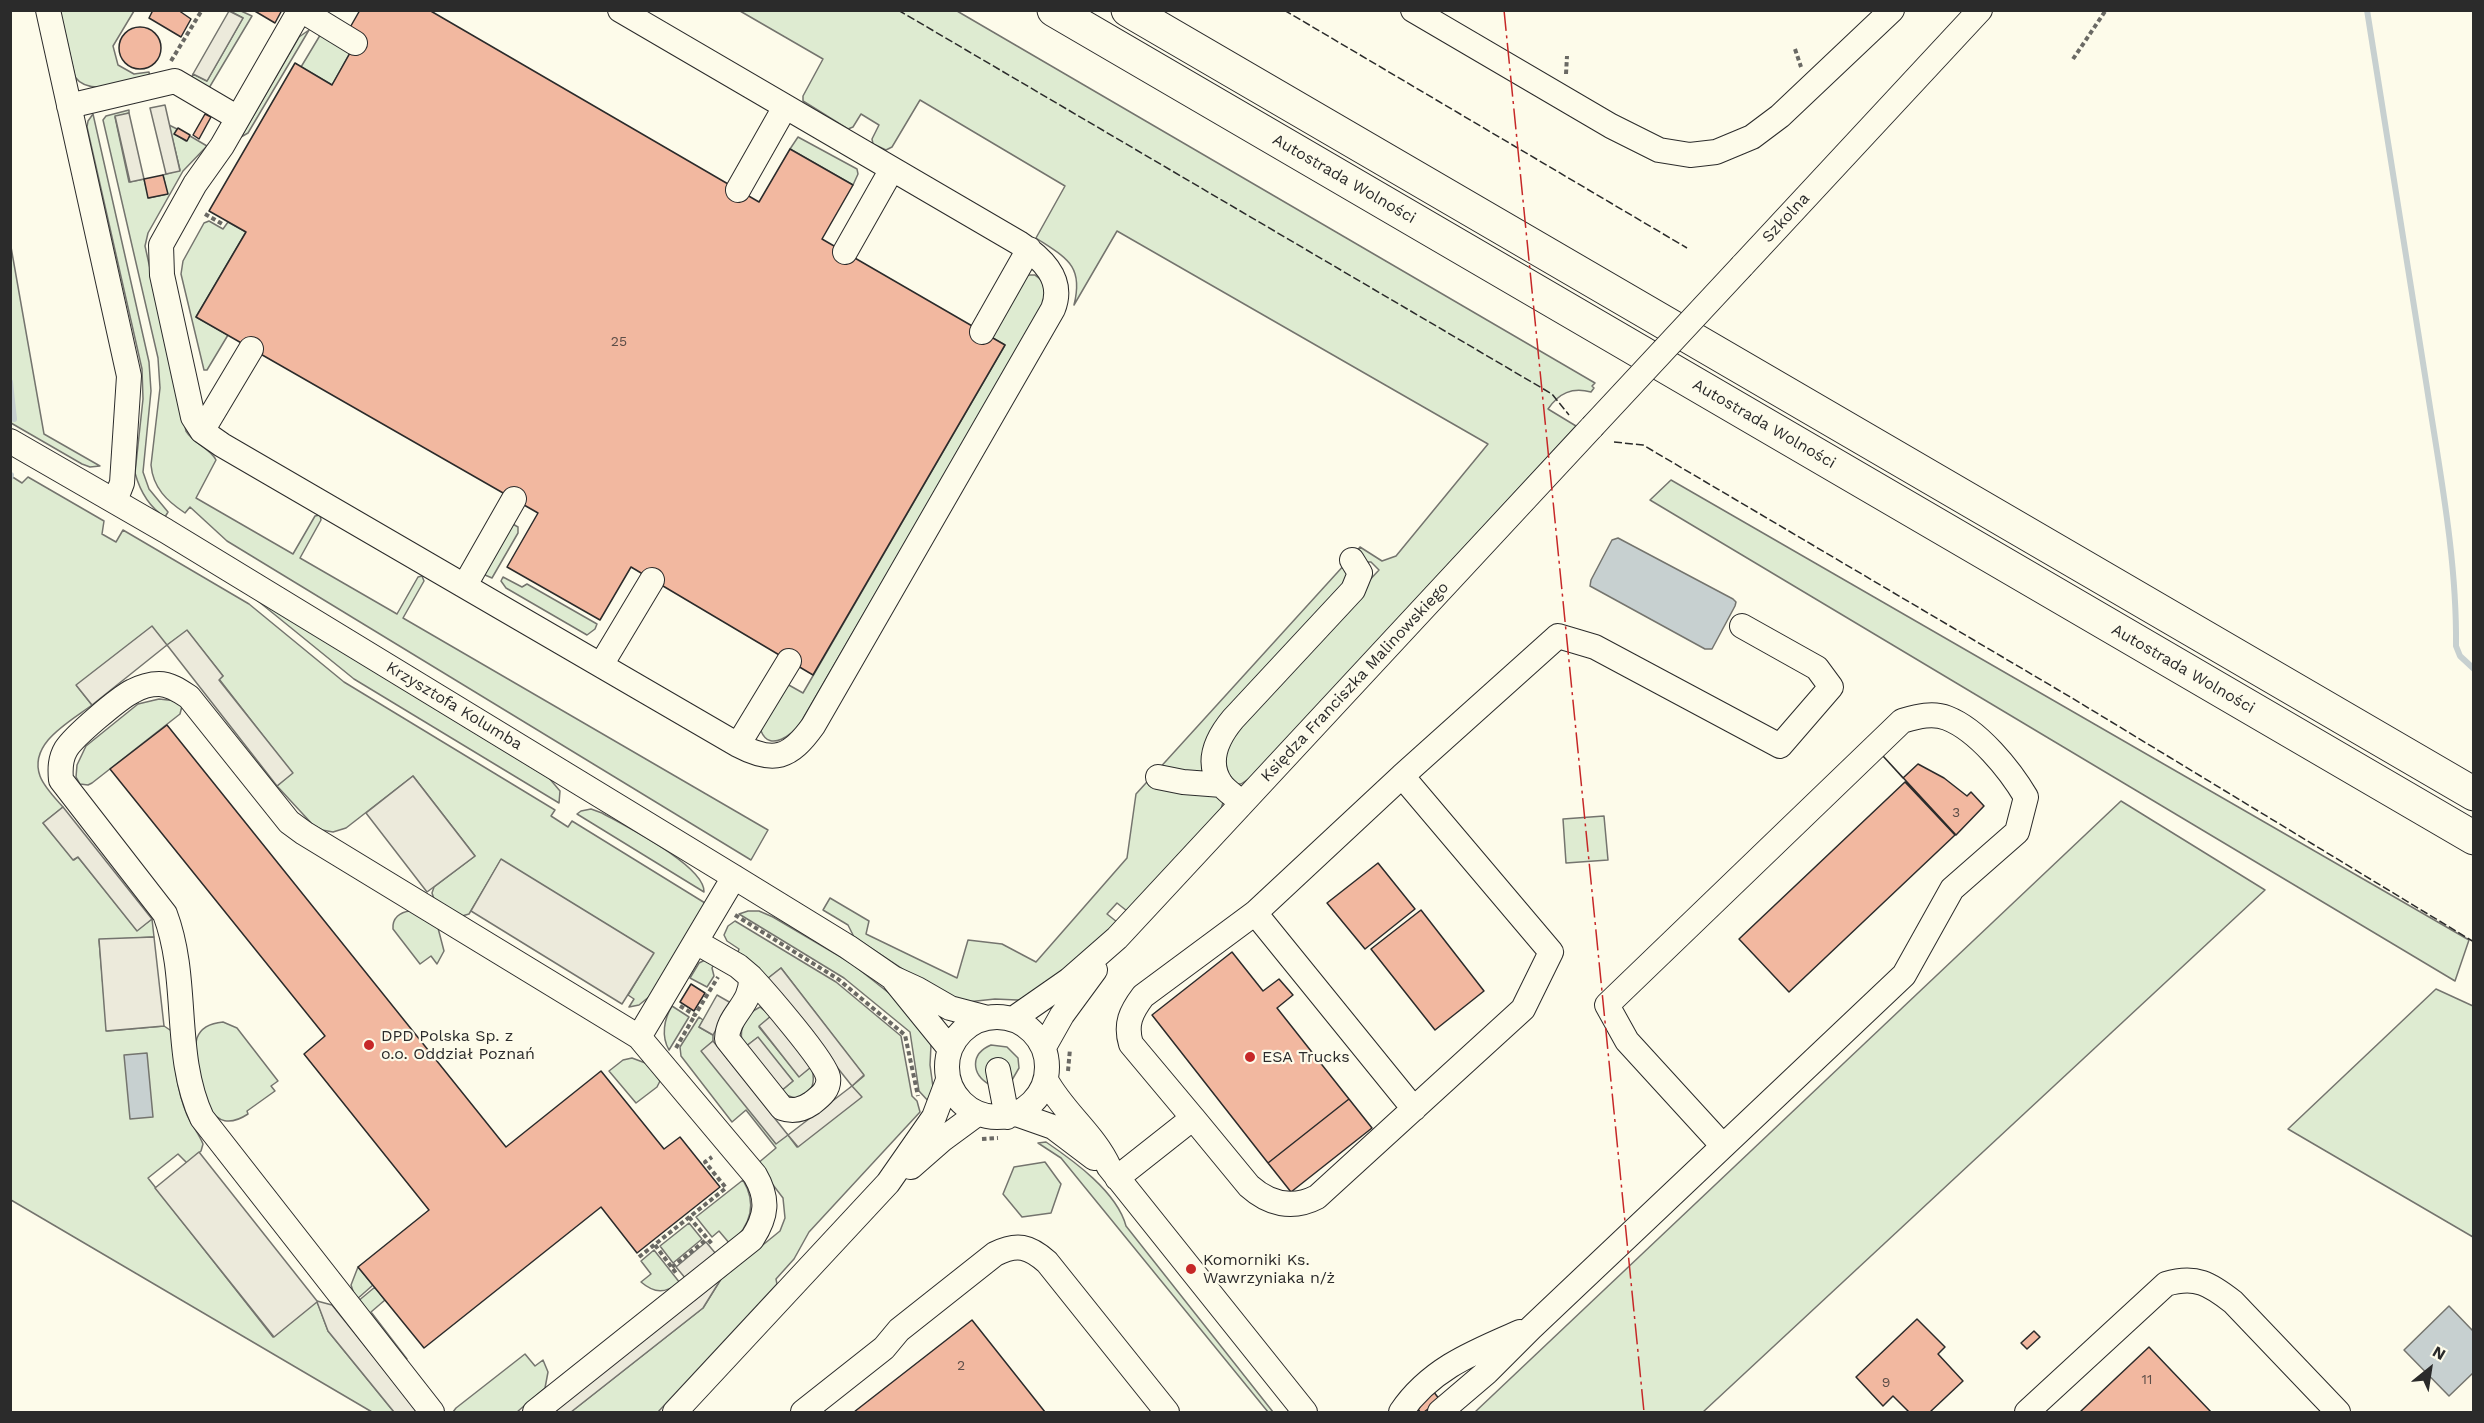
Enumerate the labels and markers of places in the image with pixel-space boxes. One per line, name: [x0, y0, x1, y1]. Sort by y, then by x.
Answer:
place label: DPD Polska Sp. z o.o. Oddział Poznań: [381, 1026, 535, 1064]
marker: DPD Polska Sp. z o.o. Oddział Poznań: [362, 1038, 376, 1052]
place label: ESA Trucks: [1262, 1047, 1350, 1067]
marker: ESA Trucks: [1243, 1050, 1257, 1064]
place label: Komorniki Ks. Wawrzyniaka n/ż: [1203, 1250, 1335, 1288]
marker: Komorniki Ks. Wawrzyniaka n/ż: [1184, 1262, 1198, 1276]

